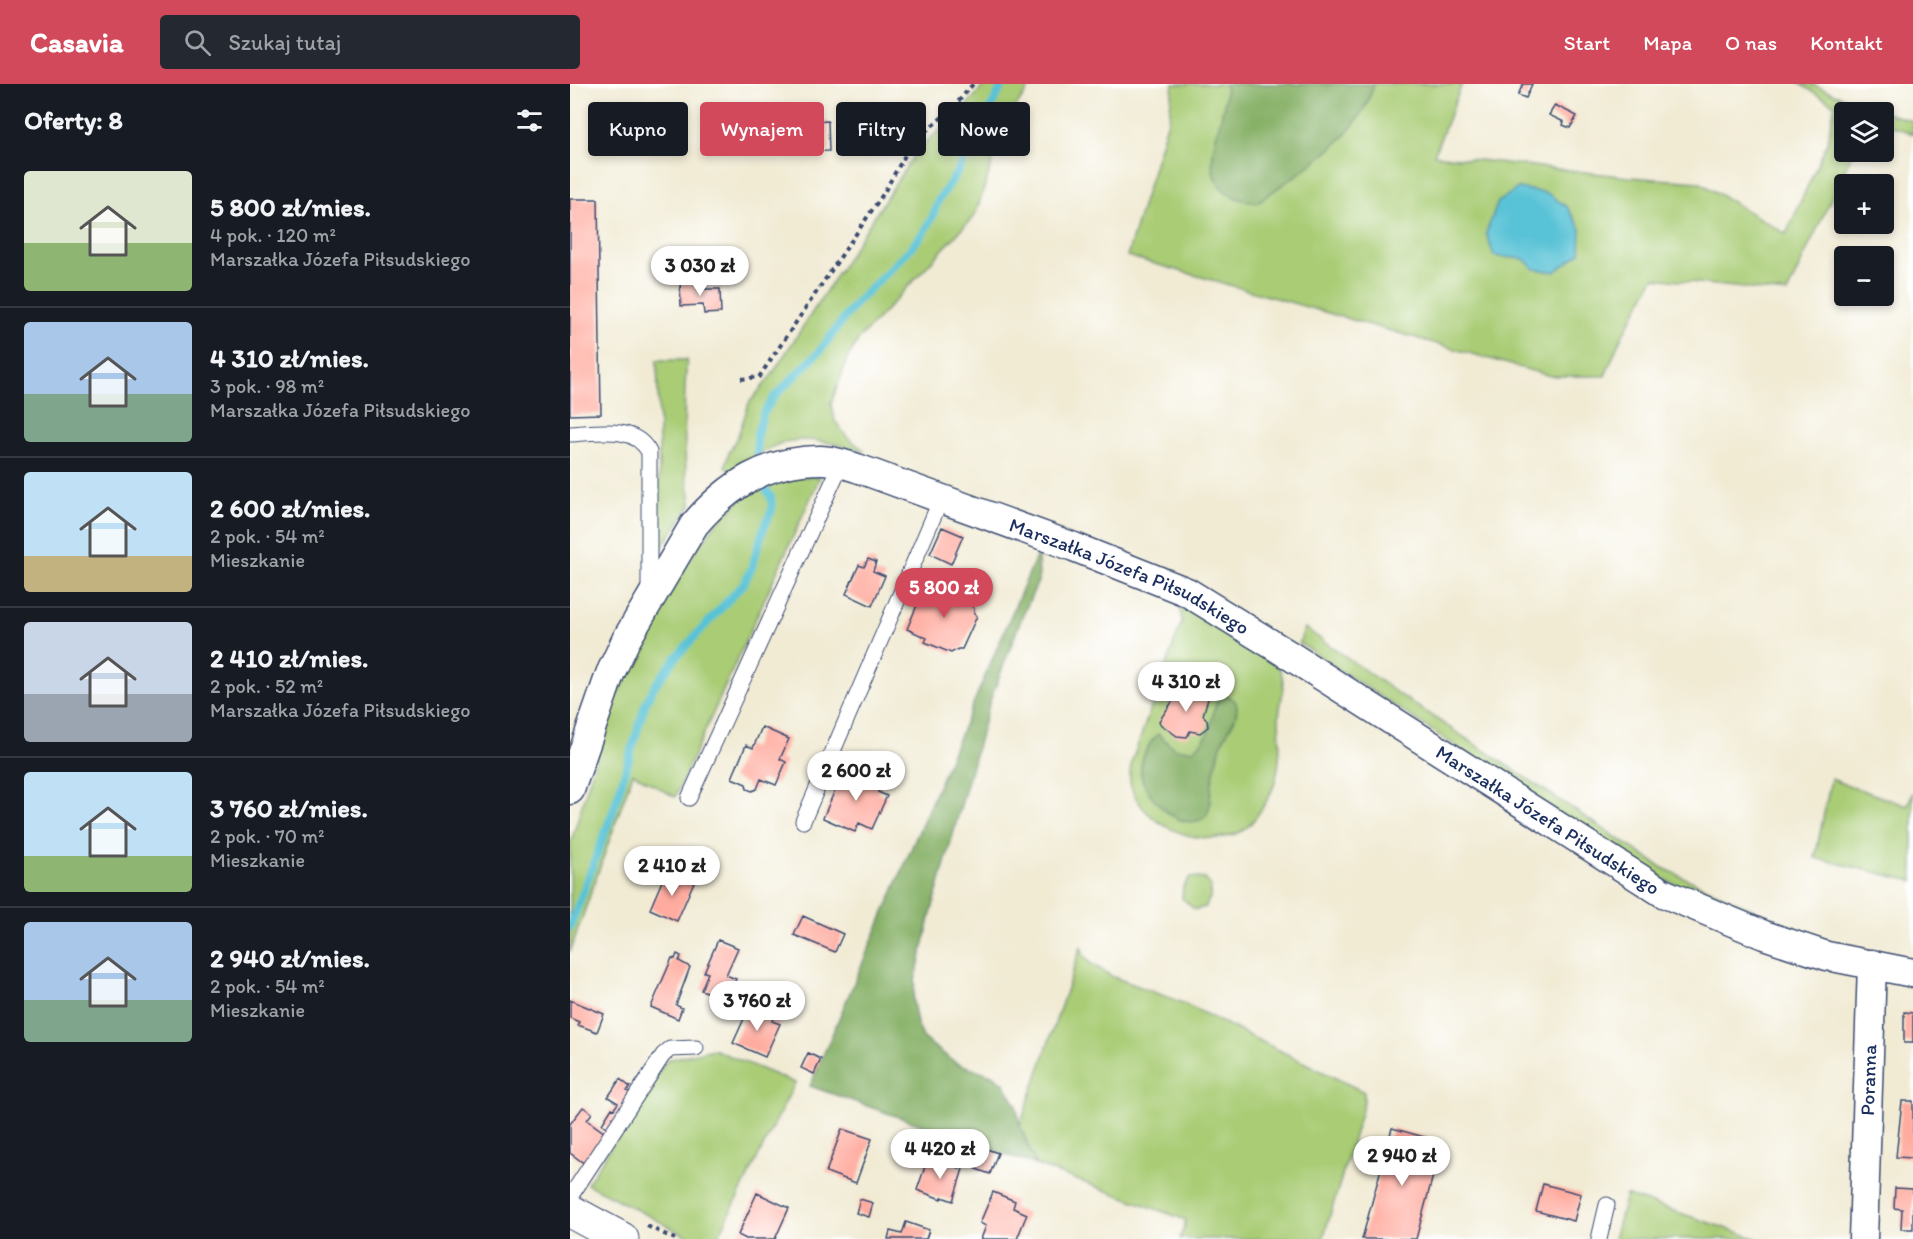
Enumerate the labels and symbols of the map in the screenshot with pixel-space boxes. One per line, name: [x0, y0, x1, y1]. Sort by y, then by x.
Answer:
pin: 3 030 zł: [638, 246, 762, 297]
street label: Marszałka Józefa Piłsudskiego: [1006, 512, 1254, 640]
pin: 5 800 zł: [882, 568, 1006, 619]
pin: 4 310 zł: [1124, 662, 1248, 713]
street label: Marszałka Józefa Piłsudskiego: [1432, 740, 1664, 900]
pin: 2 600 zł: [794, 751, 918, 802]
pin: 2 410 zł: [610, 846, 734, 897]
pin: 3 760 zł: [695, 981, 819, 1032]
street label: Poranna: [1855, 1043, 1881, 1116]
pin: 4 420 zł: [878, 1129, 1002, 1180]
pin: 2 940 zł: [1340, 1136, 1464, 1187]

